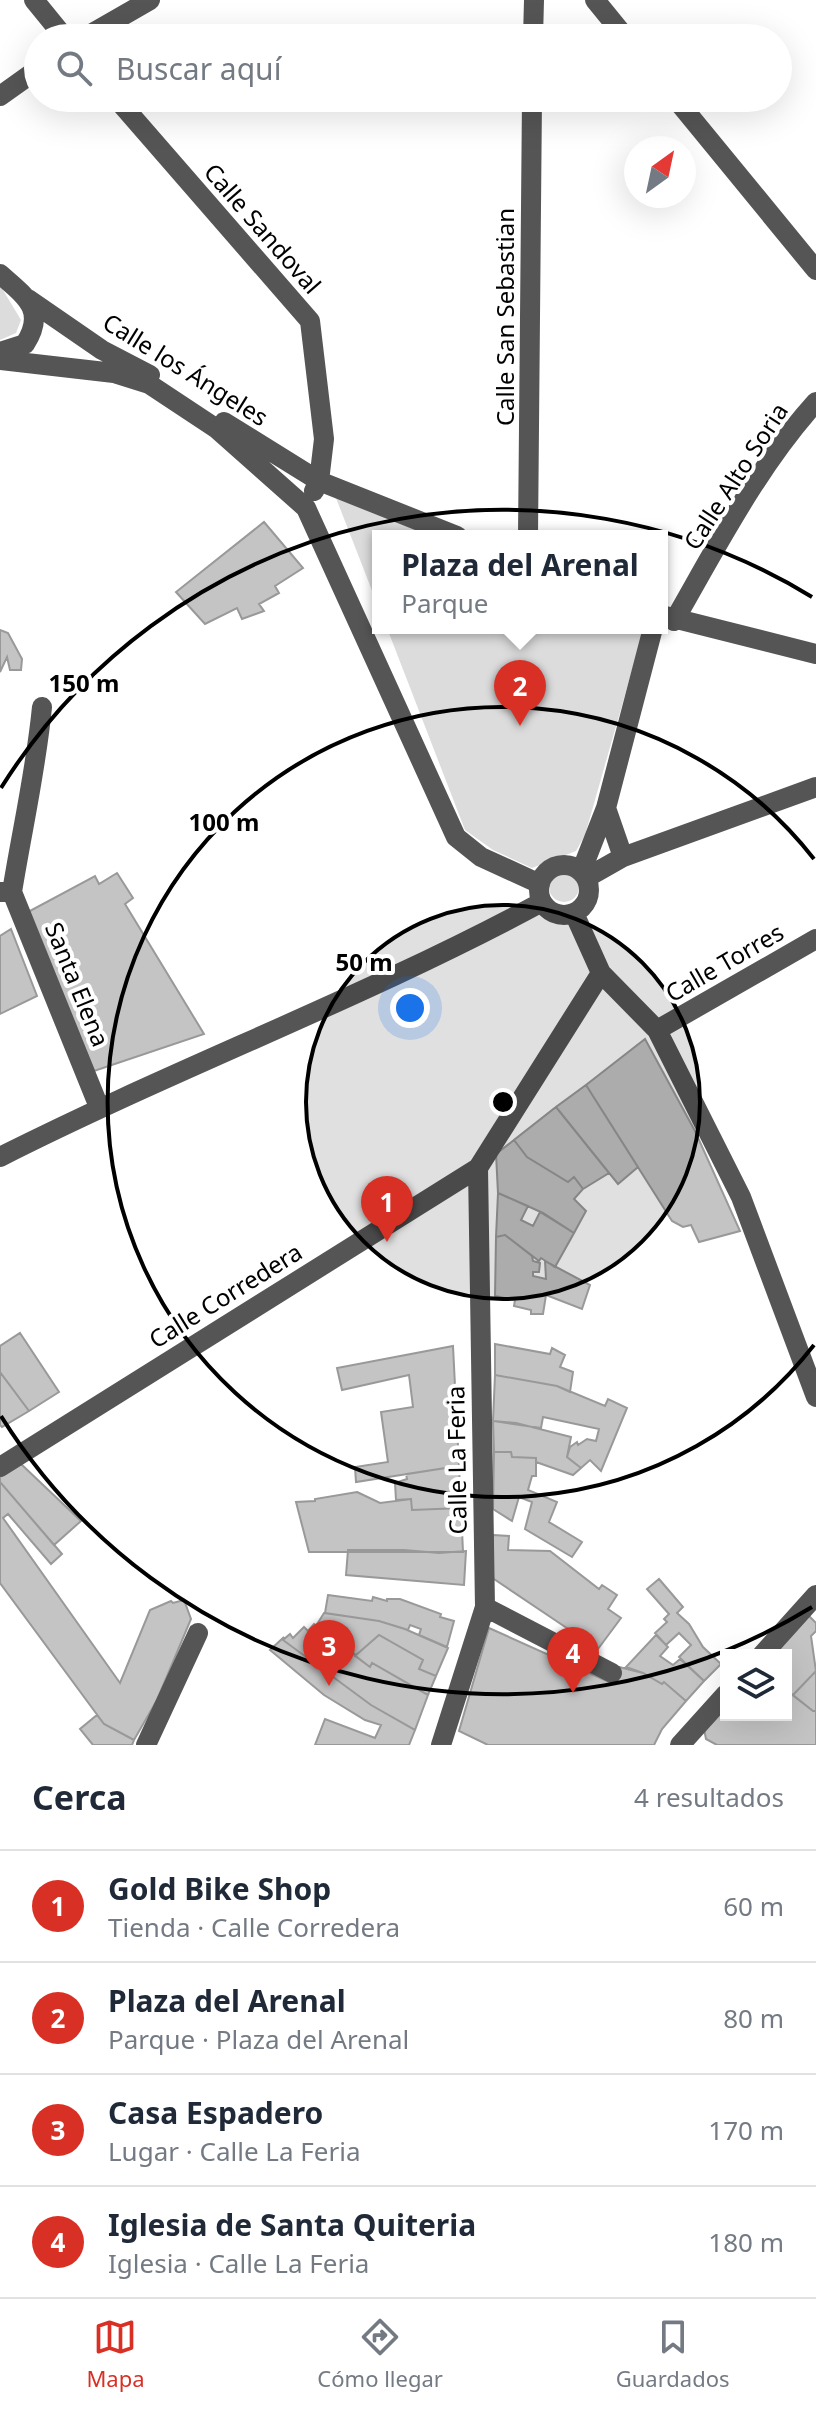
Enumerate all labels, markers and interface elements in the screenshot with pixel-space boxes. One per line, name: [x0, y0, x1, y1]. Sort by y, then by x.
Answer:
search box: [24, 24, 792, 112]
icon: search: [52, 46, 96, 90]
text: Buscar aquí: [116, 48, 281, 89]
north arrow: [624, 136, 696, 208]
street label: Calle Sandoval: [197, 156, 329, 300]
street label: Calle San Sebastian: [488, 208, 521, 426]
street label: Calle los Ángeles: [97, 305, 275, 433]
street label: Calle Alto Soria: [675, 396, 795, 556]
popup: [372, 530, 668, 634]
text: Plaza del Arenal: [401, 544, 639, 585]
text: Parque: [401, 585, 488, 621]
pin: 2: [494, 660, 546, 726]
text: 150 m: [49, 666, 119, 699]
text: 100 m: [189, 805, 259, 838]
street label: Calle Torres: [659, 915, 789, 1009]
street label: Santa Elena: [38, 917, 118, 1051]
text: 50 m: [335, 945, 393, 978]
your location: [390, 988, 430, 1028]
centre of rings: [489, 1088, 517, 1116]
pin: 1: [361, 1176, 413, 1242]
street label: Calle Corredera: [142, 1235, 308, 1355]
street label: Calle La Feria: [438, 1385, 474, 1535]
pin: 3: [303, 1620, 355, 1686]
pin: 4: [547, 1627, 599, 1693]
map controls: [720, 1649, 792, 1721]
button: layers: [720, 1649, 792, 1721]
text: Cerca: [32, 1774, 127, 1820]
text: 4 resultados: [634, 1779, 784, 1815]
text: Gold Bike Shop: [108, 1868, 331, 1909]
text: 1: [51, 1888, 65, 1924]
text: 60 m: [723, 1888, 784, 1924]
text: Tienda · Calle Corredera: [108, 1909, 400, 1945]
text: Plaza del Arenal: [108, 1980, 346, 2021]
text: 2: [51, 2000, 65, 2036]
text: 80 m: [723, 2000, 784, 2036]
text: Parque · Plaza del Arenal: [108, 2021, 409, 2057]
text: Casa Espadero: [108, 2092, 323, 2133]
text: 3: [51, 2112, 65, 2148]
text: 170 m: [708, 2112, 784, 2148]
text: Lugar · Calle La Feria: [108, 2133, 361, 2169]
text: Iglesia de Santa Quiteria: [108, 2204, 476, 2245]
text: 4: [51, 2224, 65, 2260]
text: 180 m: [708, 2224, 784, 2260]
text: Iglesia · Calle La Feria: [108, 2245, 369, 2281]
tab: Mapa: [86, 2315, 145, 2393]
tab: Cómo llegar: [317, 2315, 443, 2393]
tab: Guardados: [616, 2315, 730, 2393]

